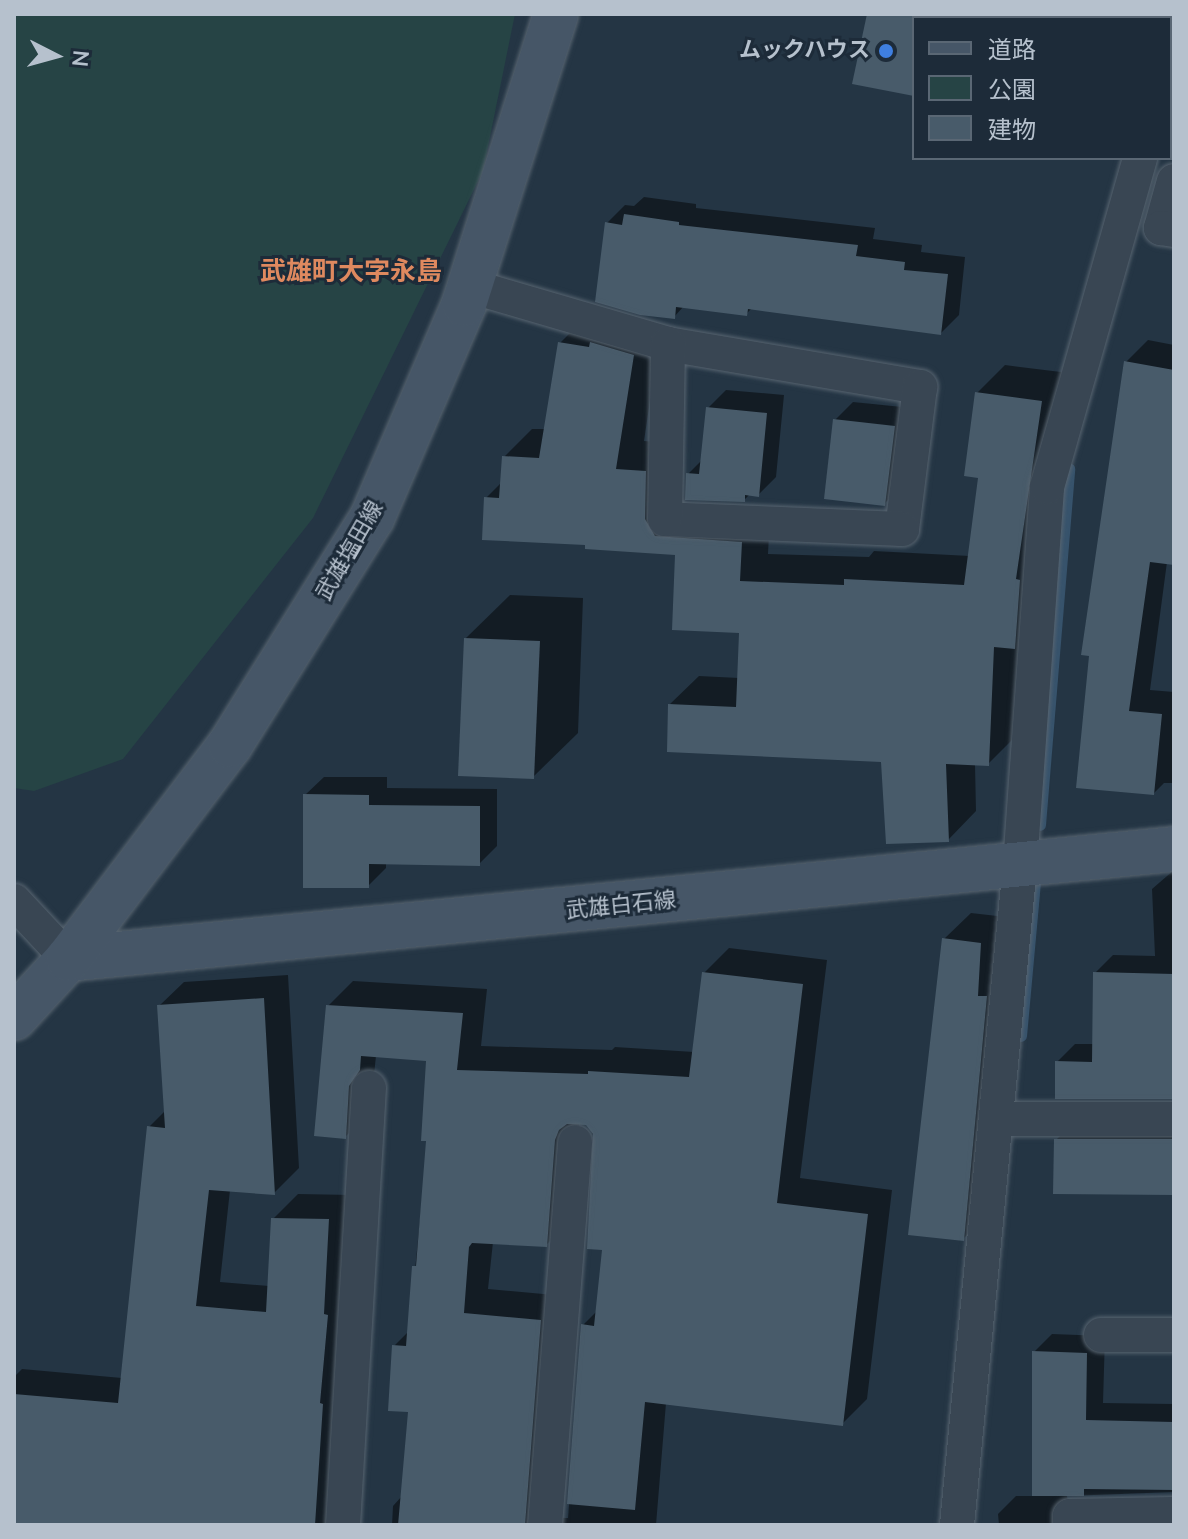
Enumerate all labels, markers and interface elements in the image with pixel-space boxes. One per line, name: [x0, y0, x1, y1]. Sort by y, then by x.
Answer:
north arrow: [16, 16, 96, 96]
legend: [912, 16, 1172, 160]
text: 道路: [988, 34, 1036, 66]
place label: ムックハウス: [738, 38, 870, 64]
marker: ムックハウス: [877, 42, 895, 60]
text: N: [64, 49, 96, 68]
text: 公園: [988, 74, 1036, 106]
text: 建物: [988, 114, 1036, 146]
district label: 武雄町大字永島: [260, 256, 442, 288]
street label: 武雄塩田線: [311, 497, 389, 605]
street label: 武雄白石線: [565, 887, 677, 925]

